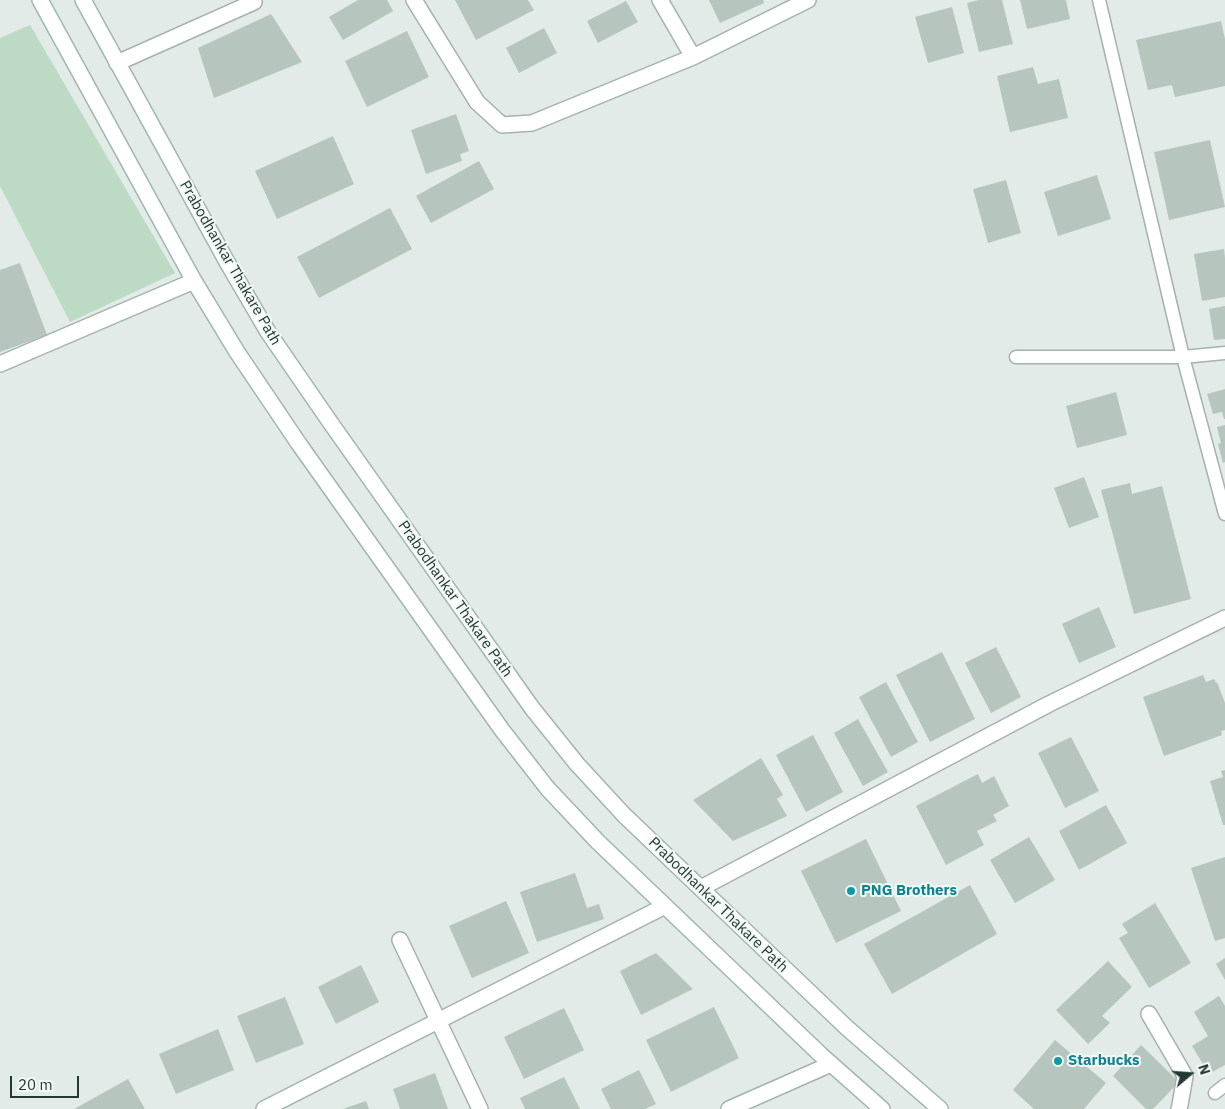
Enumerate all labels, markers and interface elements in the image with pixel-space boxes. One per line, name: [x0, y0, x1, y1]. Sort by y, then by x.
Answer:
street label: Prabodhankar Thakare Path: [175, 178, 285, 348]
street label: Prabodhankar Thakare Path: [394, 517, 516, 681]
street label: Prabodhankar Thakare Path: [644, 834, 792, 976]
place label: PNG Brothers: [861, 882, 957, 900]
marker: PNG Brothers: [845, 885, 857, 897]
north arrow: [1165, 1049, 1215, 1099]
place label: Starbucks: [1068, 1052, 1140, 1070]
marker: Starbucks: [1052, 1055, 1064, 1067]
text: N: [1194, 1062, 1214, 1077]
scale bar: [12, 1066, 81, 1098]
text: 20 m: [18, 1075, 53, 1094]

